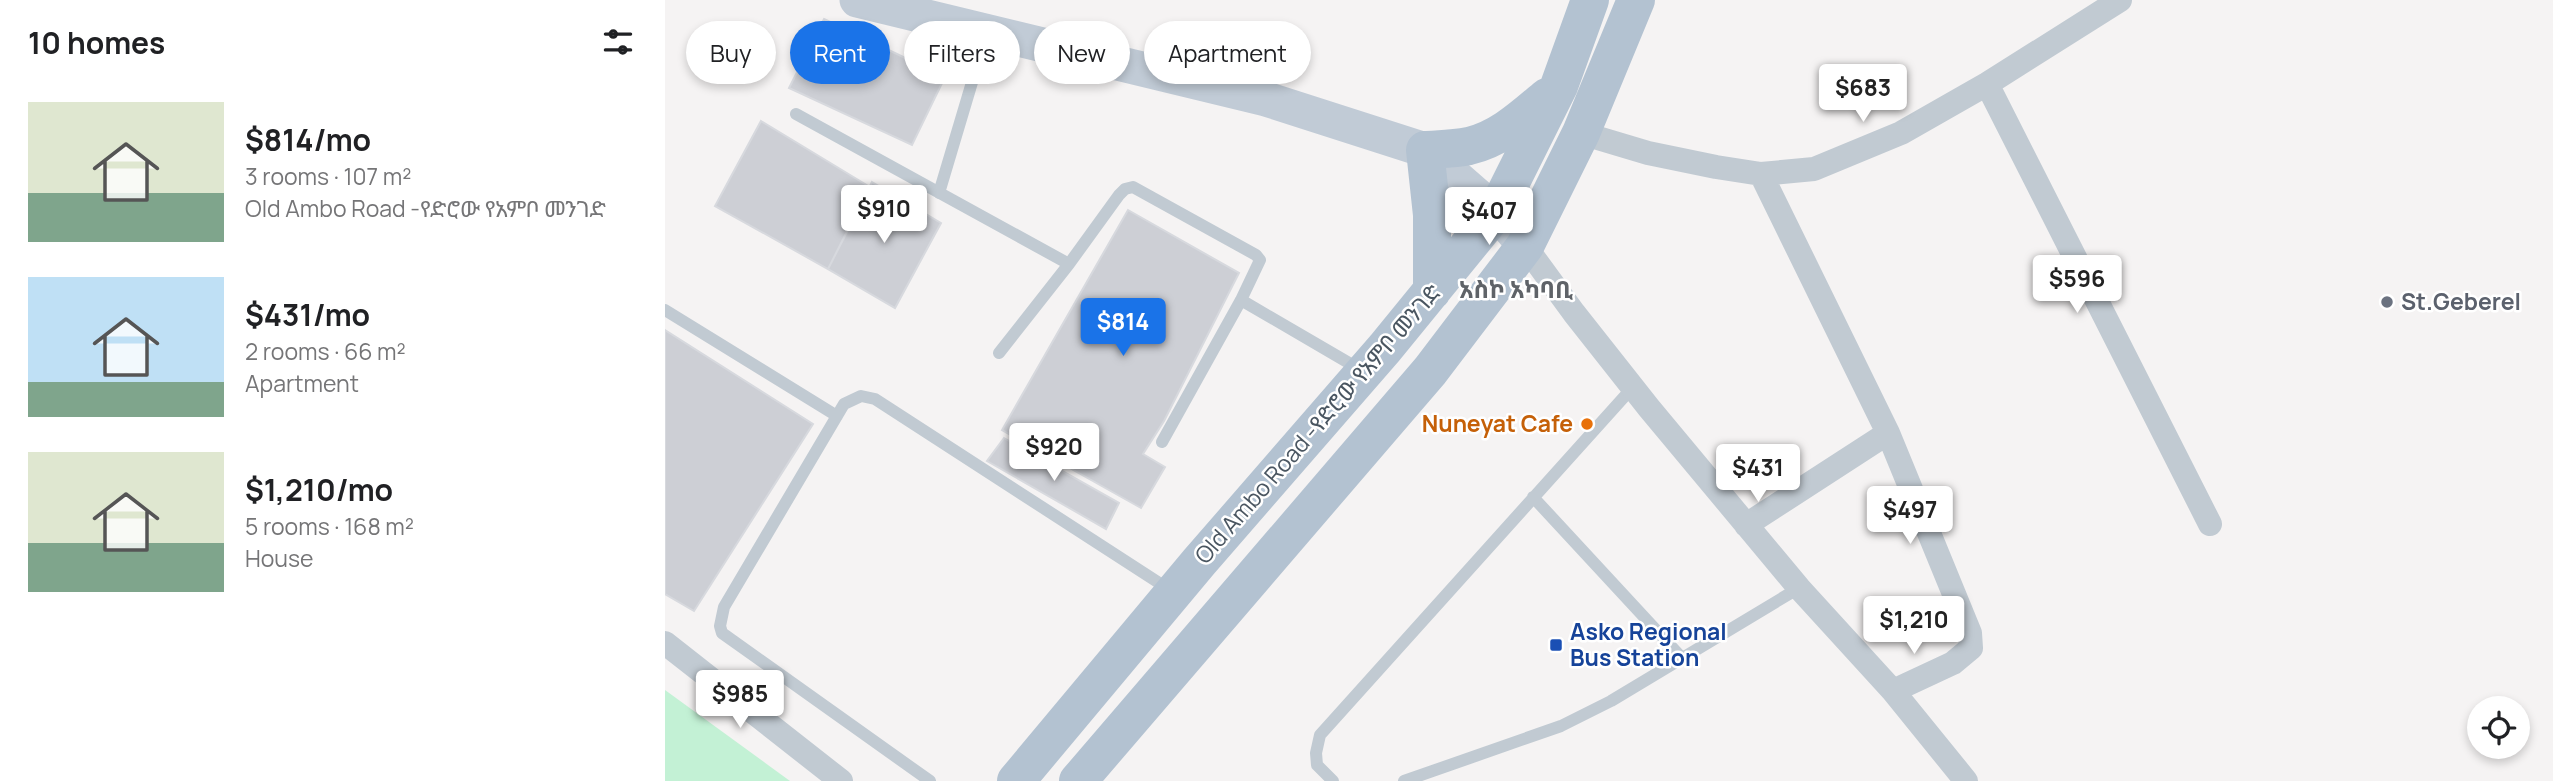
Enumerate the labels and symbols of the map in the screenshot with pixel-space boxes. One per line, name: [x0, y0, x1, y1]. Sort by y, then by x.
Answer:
pin: $683: [1822, 64, 1904, 124]
pin: $910: [843, 186, 925, 245]
pin: $407: [1448, 188, 1530, 247]
pin: $596: [2036, 256, 2118, 315]
district label: አስኮ አካባቢ: [1459, 272, 1573, 305]
street label: Old Ambo Road -የድሮው የአምቦ መንገድ: [1187, 276, 1448, 570]
place label: St.Geberel: [2401, 285, 2521, 317]
marker: St.Geberel: [2379, 294, 2395, 310]
pin: $814: [1082, 298, 1164, 358]
place label: Nuneyat Cafe: [1422, 407, 1573, 439]
marker: Nuneyat Cafe: [1579, 416, 1595, 432]
pin: $920: [1013, 424, 1095, 483]
pin: $431: [1717, 444, 1799, 504]
pin: $497: [1869, 486, 1951, 546]
pin: $1,210: [1857, 596, 1971, 656]
place label: Asko Regional Bus Station: [1570, 615, 1727, 673]
marker: Asko Regional Bus Station: [1548, 637, 1564, 653]
pin: $985: [699, 670, 781, 730]

